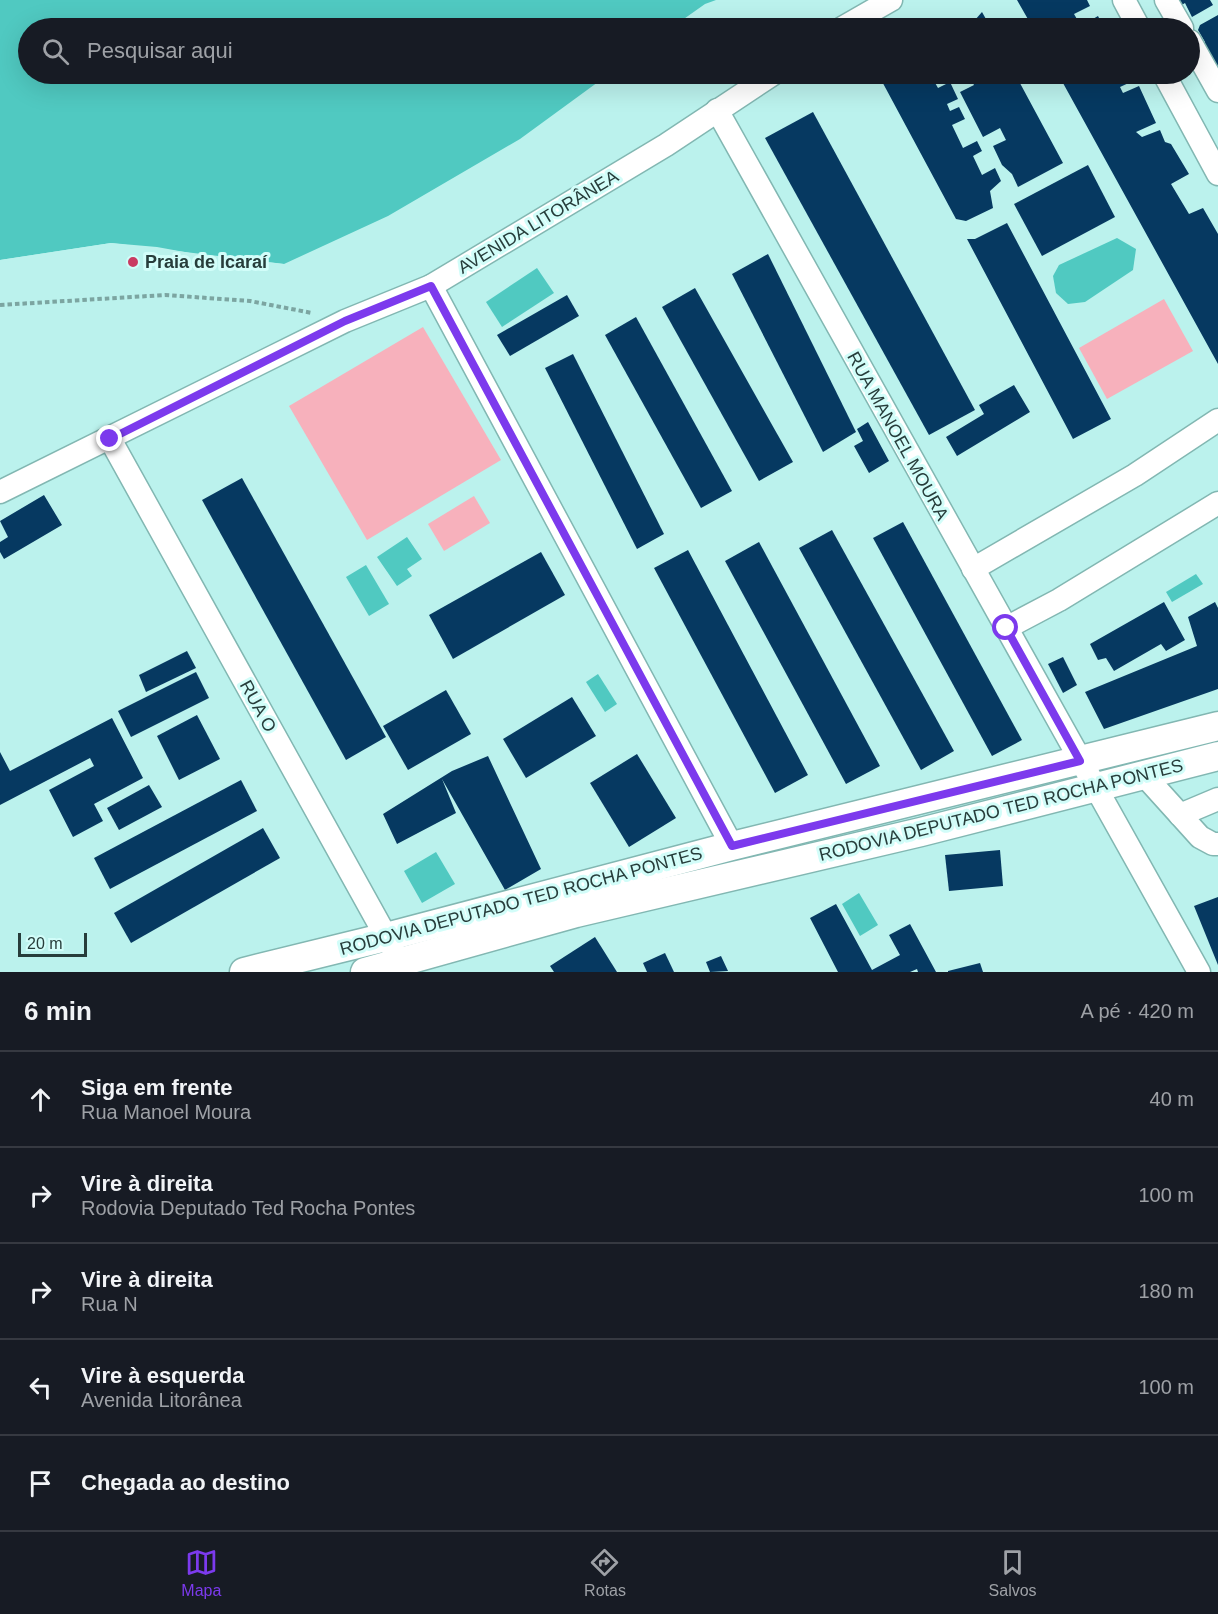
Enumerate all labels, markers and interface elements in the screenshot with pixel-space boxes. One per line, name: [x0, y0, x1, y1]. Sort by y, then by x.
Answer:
search box: [18, 18, 1200, 84]
icon: search: [39, 35, 72, 68]
text: Pesquisar aqui: [87, 38, 233, 63]
street label: AVENIDA LITORÂNEA: [454, 166, 622, 278]
place label: Praia de Icaraí: [145, 252, 268, 272]
marker: Praia de Icaraí: [126, 255, 140, 269]
street label: RUA MANOEL MOURA: [843, 348, 953, 524]
route end: [96, 425, 122, 451]
route start: [992, 614, 1018, 640]
street label: RUA O: [236, 677, 280, 735]
street label: RODOVIA DEPUTADO TED ROCHA PONTES: [817, 755, 1185, 865]
street label: RODOVIA DEPUTADO TED ROCHA PONTES: [338, 843, 704, 959]
scale bar: [18, 930, 87, 958]
text: 20 m: [27, 935, 63, 952]
text: 6 min: [24, 996, 92, 1026]
text: A pé · 420 m: [1081, 1000, 1194, 1022]
text: Siga em frente: [81, 1075, 233, 1100]
icon: ahead: [24, 1083, 57, 1116]
text: 40 m: [1150, 1088, 1194, 1110]
text: Rua Manoel Moura: [81, 1101, 251, 1123]
text: Vire à direita: [81, 1171, 213, 1196]
icon: right: [24, 1179, 57, 1212]
text: 100 m: [1138, 1184, 1194, 1206]
text: Rodovia Deputado Ted Rocha Pontes: [81, 1197, 415, 1219]
text: Vire à direita: [81, 1267, 213, 1292]
icon: right: [24, 1275, 57, 1308]
text: 180 m: [1138, 1280, 1194, 1302]
text: Rua N: [81, 1293, 138, 1315]
text: Vire à esquerda: [81, 1363, 244, 1388]
icon: left: [24, 1371, 57, 1404]
text: 100 m: [1138, 1376, 1194, 1398]
text: Avenida Litorânea: [81, 1389, 242, 1411]
icon: arrive: [24, 1467, 57, 1500]
text: Chegada ao destino: [81, 1470, 290, 1495]
tab: Mapa: [181, 1546, 221, 1600]
tab: Rotas: [584, 1546, 626, 1600]
tab: Salvos: [989, 1546, 1037, 1600]

